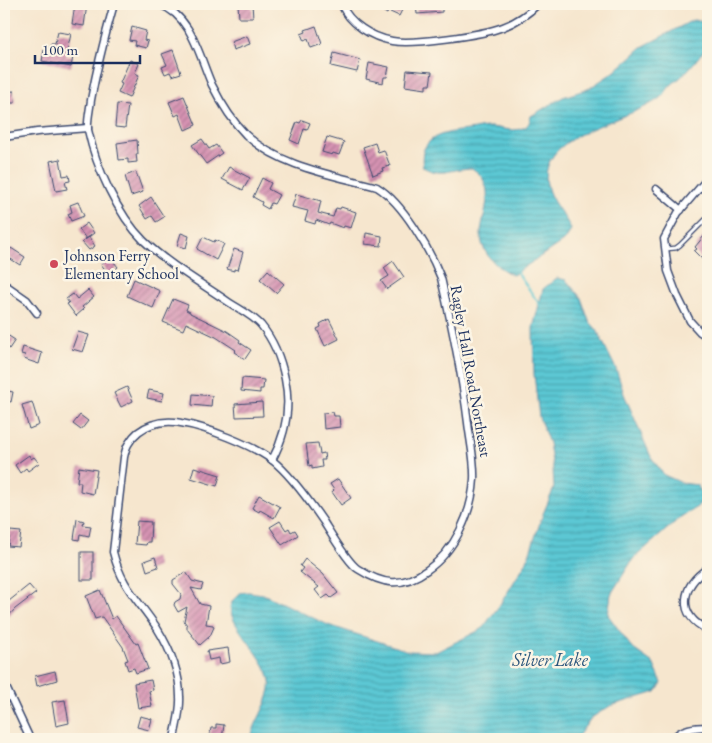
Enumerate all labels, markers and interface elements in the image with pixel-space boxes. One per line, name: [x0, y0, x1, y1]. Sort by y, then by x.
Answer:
scale bar: [35, 32, 140, 64]
text: 100 m: [42, 40, 79, 59]
place label: Johnson Ferry Elementary School: [62, 245, 179, 284]
marker: Johnson Ferry Elementary School: [48, 258, 60, 270]
street label: Ragley Hall Road Northeast: [446, 284, 496, 458]
water label: Silver Lake: [511, 648, 589, 671]

